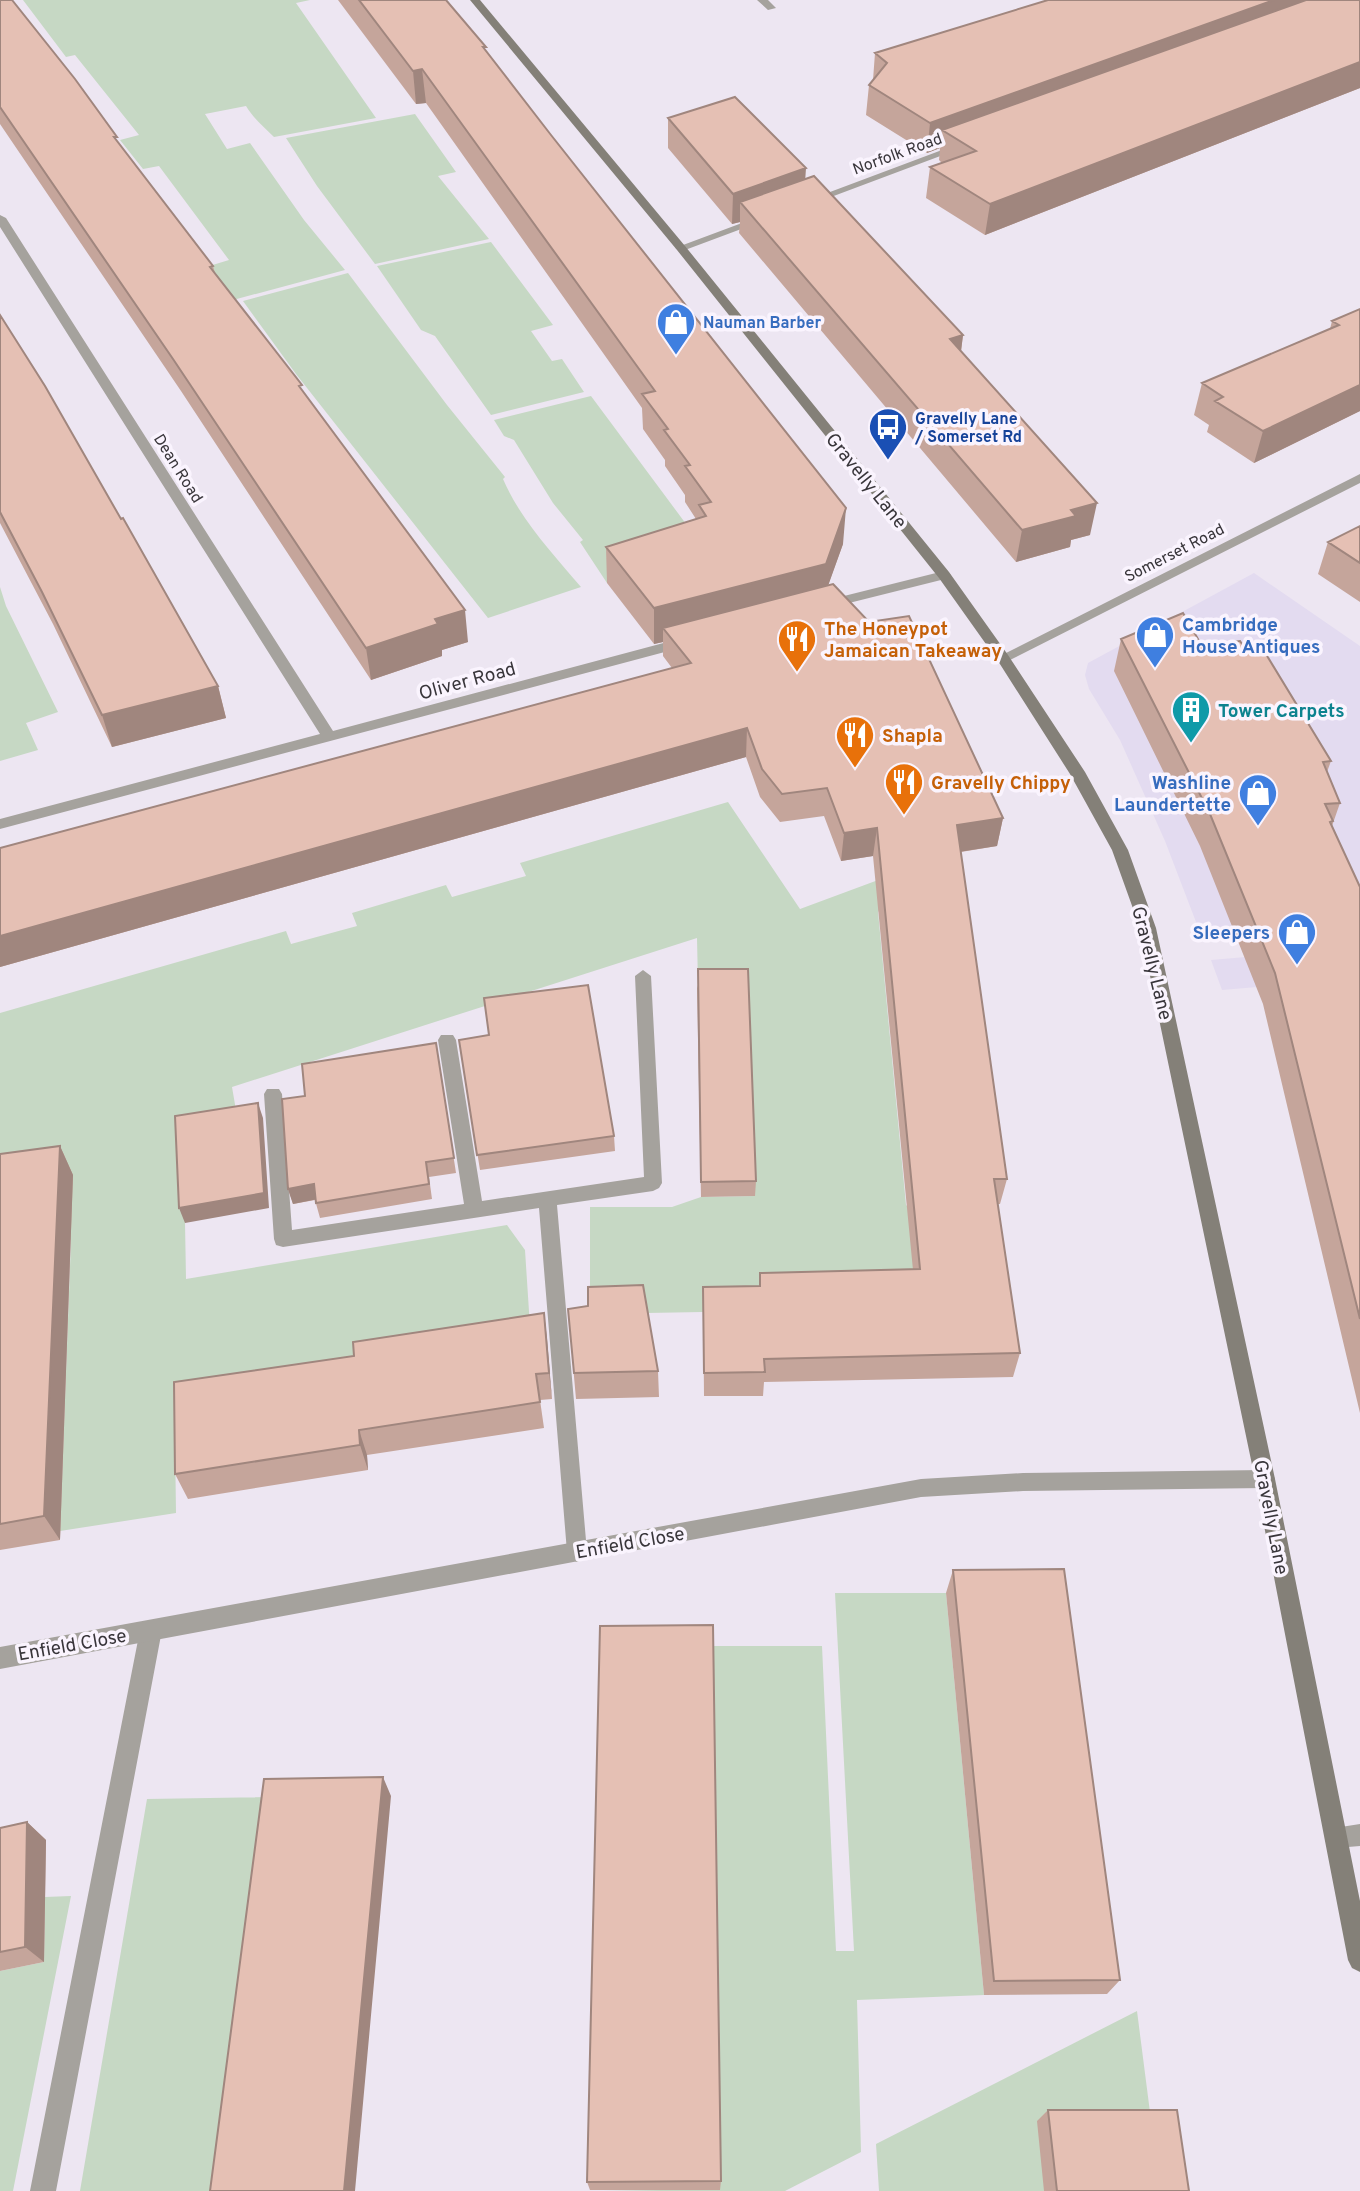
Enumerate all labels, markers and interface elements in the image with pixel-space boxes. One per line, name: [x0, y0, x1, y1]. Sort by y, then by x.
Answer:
street label: Norfolk Road: [850, 129, 945, 180]
shop icon: Nauman Barber: [655, 301, 697, 356]
place label: Nauman Barber: [703, 314, 821, 334]
bus stop icon: Gravelly Lane / Somerset Rd: [867, 406, 909, 461]
place label: Gravelly Lane / Somerset Rd: [914, 410, 1022, 448]
street label: Gravelly Lane: [819, 428, 911, 534]
street label: Dean Road: [148, 431, 206, 507]
street label: Somerset Road: [1122, 520, 1228, 588]
shop icon: Cambridge House Antiques: [1134, 614, 1176, 669]
place label: Cambridge House Antiques: [1182, 614, 1320, 660]
restaurant icon: The Honeypot Jamaican Takeaway: [776, 618, 818, 673]
place label: The Honeypot Jamaican Takeaway: [824, 618, 1002, 664]
street label: Oliver Road: [416, 657, 519, 706]
building icon: Tower Carpets: [1170, 689, 1212, 744]
place label: Tower Carpets: [1218, 700, 1345, 724]
restaurant icon: Shapla: [834, 714, 876, 769]
place label: Shapla: [882, 725, 943, 749]
restaurant icon: Gravelly Chippy: [883, 761, 925, 816]
place label: Gravelly Chippy: [931, 772, 1071, 796]
place label: Washline Laundertette: [1114, 772, 1231, 818]
shop icon: Washline Laundertette: [1237, 772, 1279, 827]
street label: Gravelly Lane: [1125, 904, 1177, 1023]
shop icon: Sleepers: [1276, 911, 1318, 966]
place label: Sleepers: [1192, 922, 1270, 946]
street label: Gravelly Lane: [1247, 1458, 1293, 1577]
street label: Enfield Close: [574, 1523, 687, 1565]
street label: Enfield Close: [16, 1625, 129, 1667]

